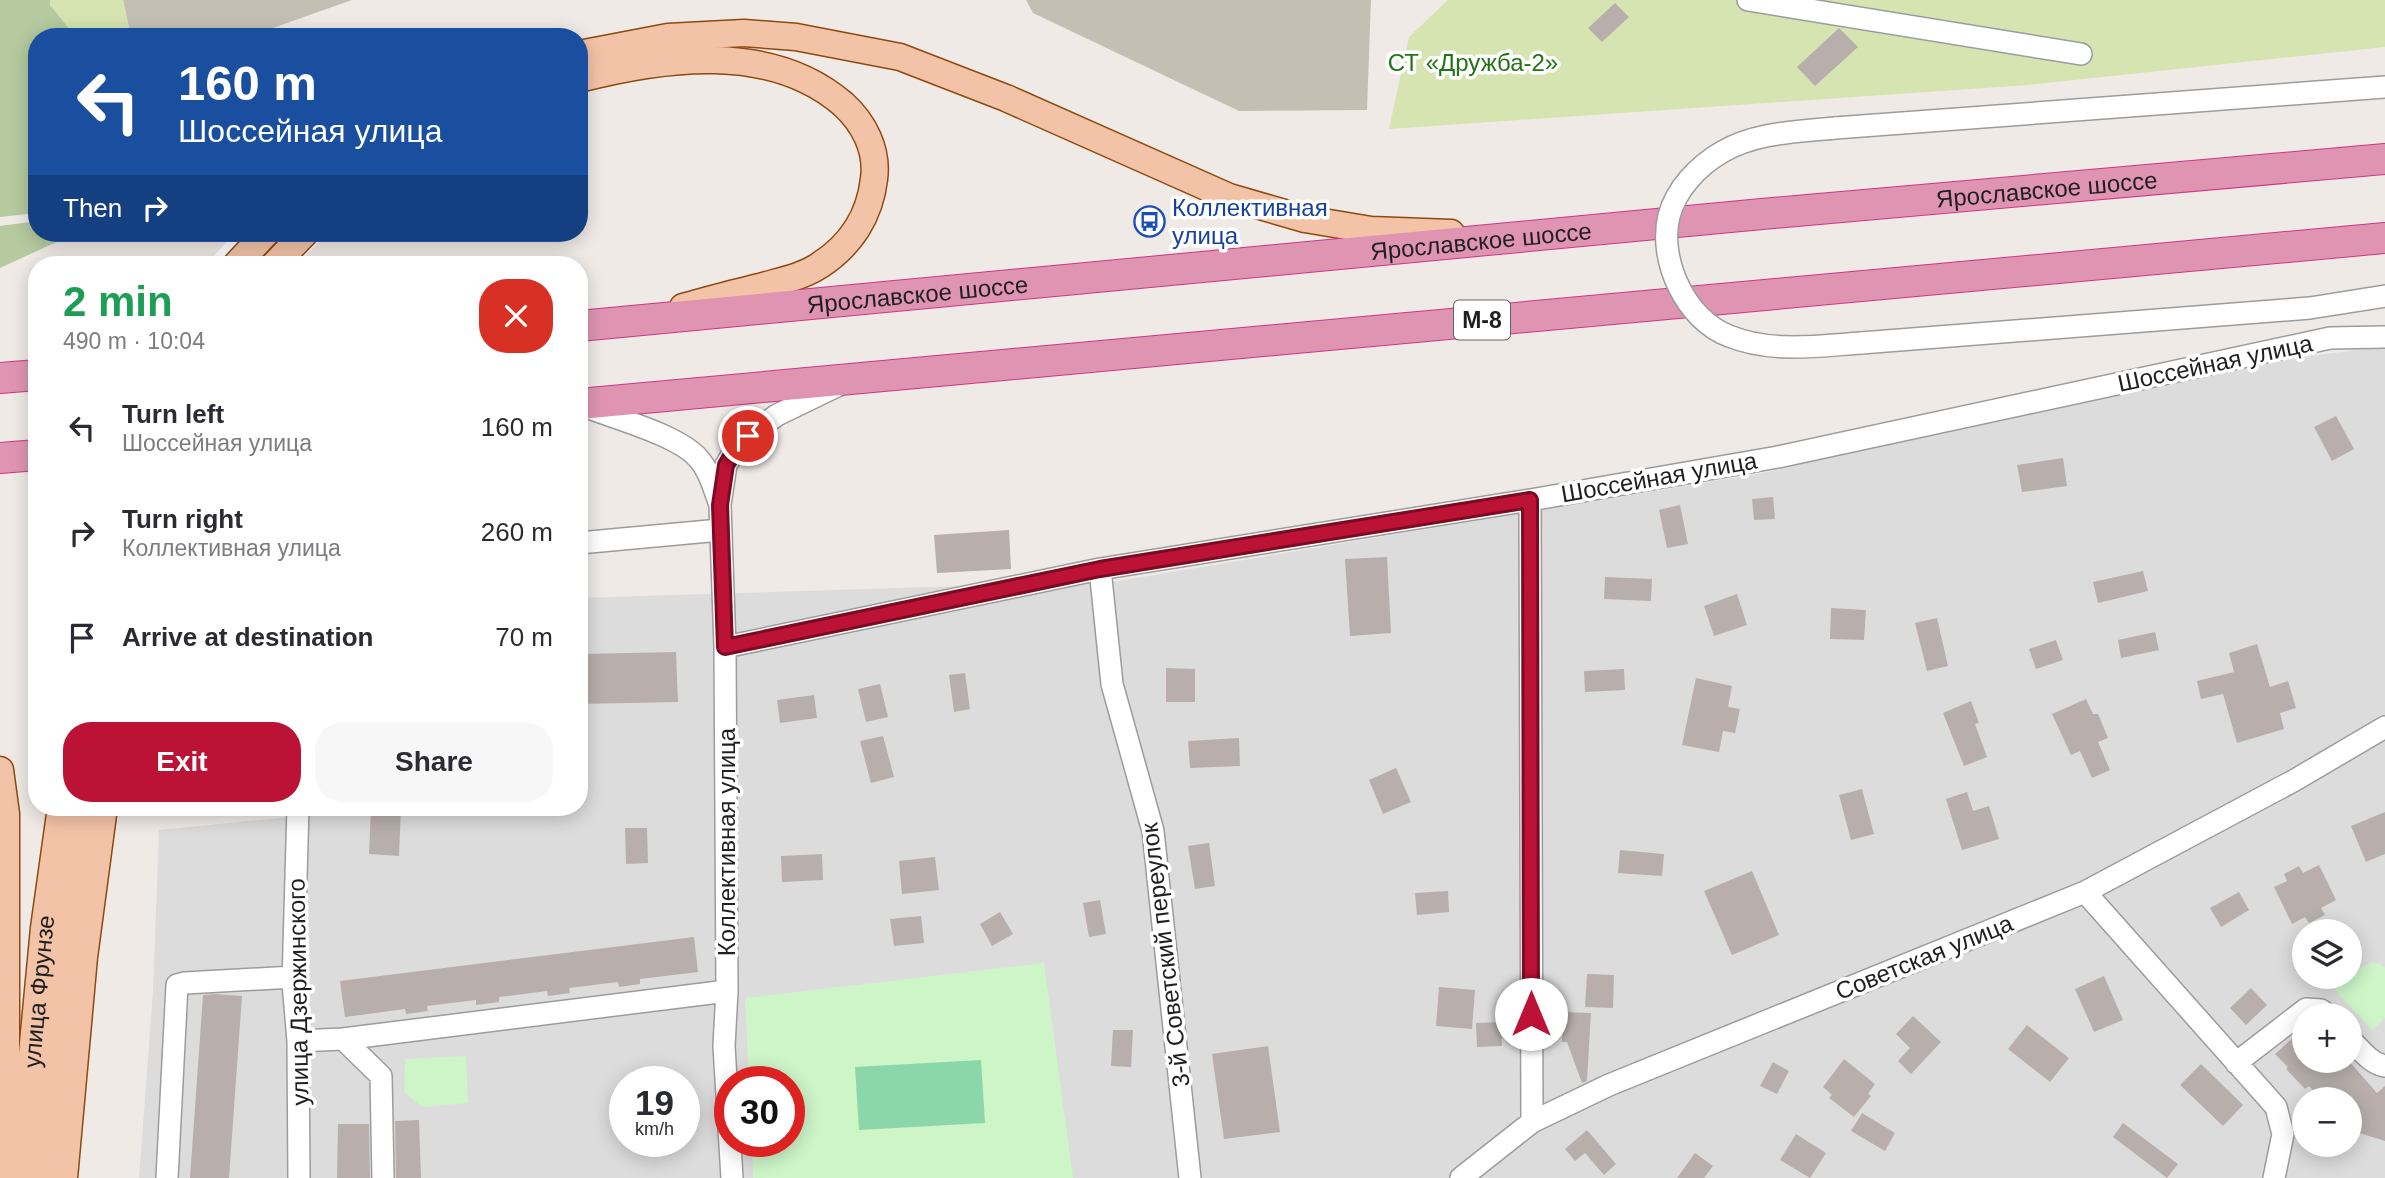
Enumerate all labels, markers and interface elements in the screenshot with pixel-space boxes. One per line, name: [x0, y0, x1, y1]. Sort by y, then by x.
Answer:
park label: СТ «Дружба-2»: [1388, 49, 1558, 76]
icon: left: [63, 56, 154, 147]
text: 160 m: [178, 56, 317, 110]
text: Шоссейная улица: [178, 113, 442, 149]
street label: Ярославское шоссе: [1935, 166, 2158, 212]
icon: right: [136, 189, 174, 227]
text: Then: [63, 193, 122, 223]
place label: Коллективная улица: [1172, 194, 1328, 249]
bus stop icon: Коллективная улица: [1132, 204, 1166, 238]
street label: Ярославское шоссе: [1369, 217, 1593, 265]
street label: Ярославское шоссе: [806, 270, 1029, 318]
text: 2 min: [63, 278, 173, 325]
button: close: [479, 279, 553, 353]
road number: М-8: [1454, 300, 1510, 340]
text: 490 m · 10:04: [63, 328, 205, 354]
street label: Шоссейная улица: [2115, 329, 2315, 397]
text: Turn left: [122, 399, 224, 429]
pin: [718, 406, 778, 466]
icon: left: [63, 409, 101, 447]
text: 160 m: [481, 412, 553, 442]
icon: arrive: [729, 417, 767, 455]
text: Шоссейная улица: [122, 430, 312, 456]
street label: Шоссейная улица: [1559, 446, 1760, 508]
text: Turn right: [122, 504, 243, 534]
icon: right: [63, 514, 101, 552]
text: 260 m: [481, 517, 553, 547]
text: Коллективная улица: [122, 535, 341, 561]
icon: arrive: [63, 619, 101, 657]
text: Arrive at destination: [122, 622, 373, 652]
text: 70 m: [495, 622, 553, 652]
button: Exit: [63, 722, 301, 802]
button: Share: [315, 722, 553, 802]
street label: Коллективная улица: [713, 727, 740, 956]
street label: 3-й Советский переулок: [1135, 821, 1195, 1089]
street label: улица Дзержинского: [283, 878, 313, 1106]
street label: Советская улица: [1832, 909, 2017, 1005]
street label: улица Фрунзе: [18, 913, 59, 1068]
map controls: [2292, 919, 2362, 1157]
button: layers: [2292, 919, 2362, 989]
position arrow: [1494, 977, 1568, 1051]
button: +: [2292, 1003, 2362, 1073]
speed limit sign: 30: [714, 1066, 805, 1157]
text: 19: [635, 1083, 674, 1122]
button: −: [2292, 1087, 2362, 1157]
text: km/h: [635, 1119, 674, 1139]

